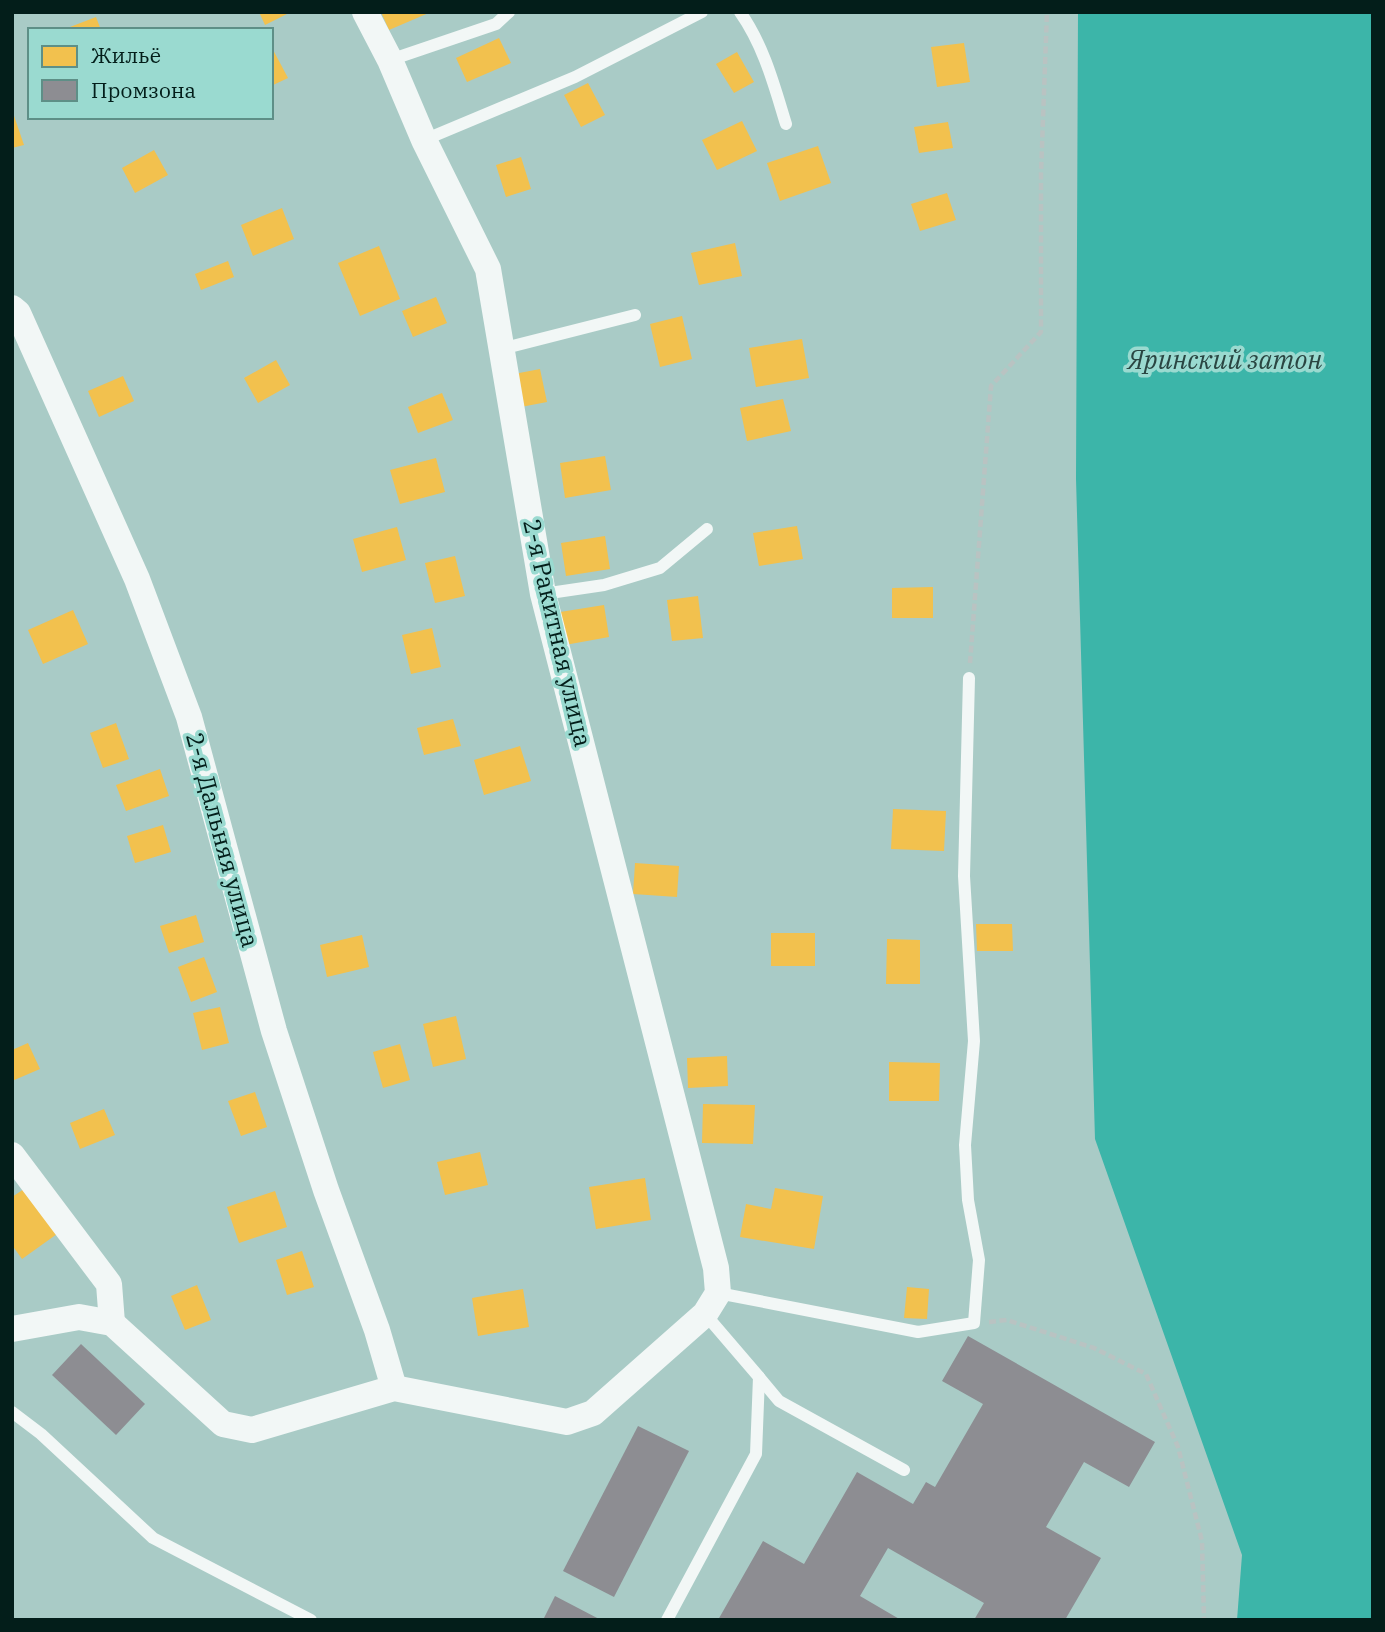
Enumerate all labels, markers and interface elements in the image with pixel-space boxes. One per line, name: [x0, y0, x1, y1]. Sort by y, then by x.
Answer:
legend: [28, 28, 273, 119]
text: Жильё: [91, 41, 161, 69]
text: Промзона: [91, 76, 196, 104]
water label: Яринский затон: [1126, 342, 1322, 376]
street label: 2-я Ракитная улица: [516, 516, 600, 750]
street label: 2-я Дальняя улица: [179, 729, 267, 951]

